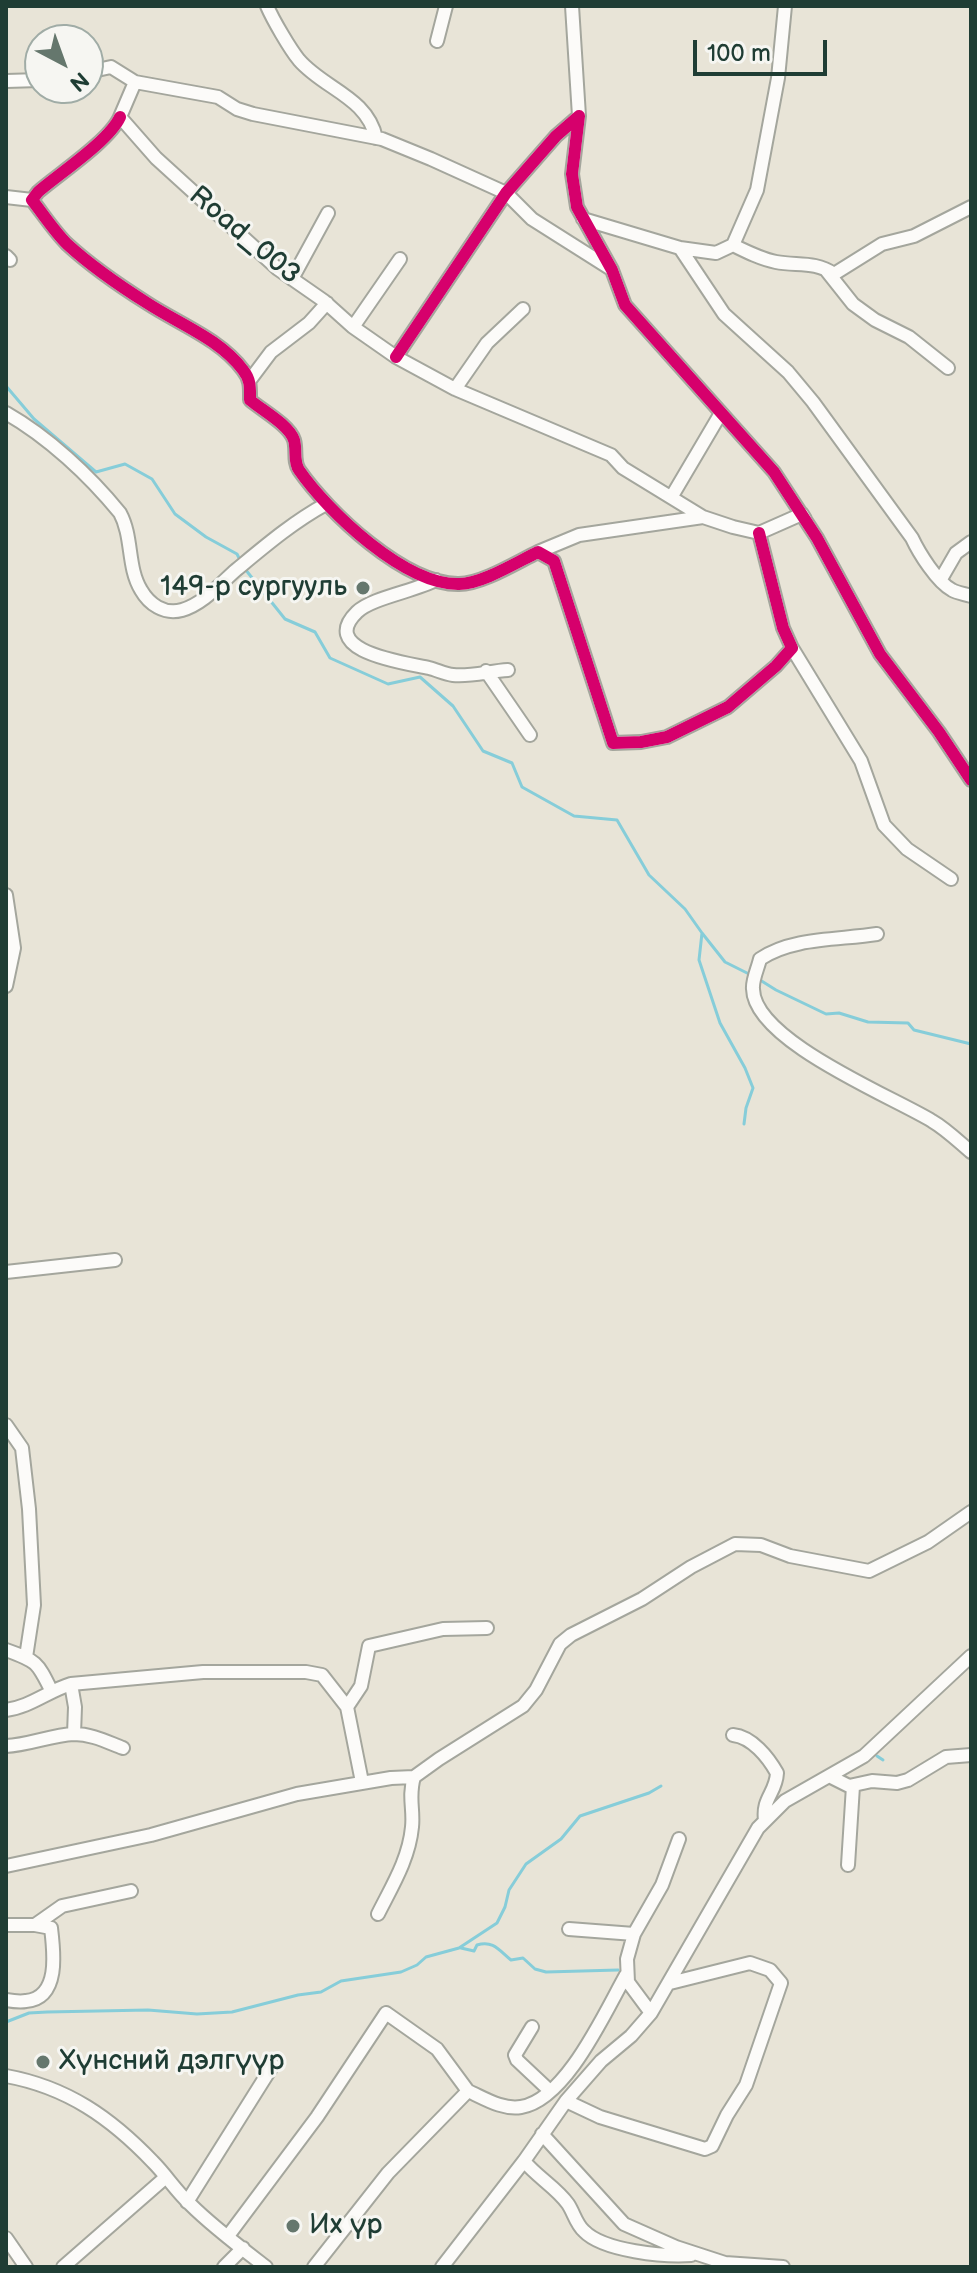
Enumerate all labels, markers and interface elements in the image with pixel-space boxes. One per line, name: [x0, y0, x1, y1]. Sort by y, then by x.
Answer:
north arrow: [24, 24, 104, 104]
scale bar: [697, 24, 831, 74]
text: 100 m: [707, 39, 771, 68]
text: N: [64, 65, 94, 97]
street label: Road_003: [181, 180, 307, 292]
place label: 149-р сургууль: [160, 571, 347, 605]
marker: 149-р сургууль: [354, 579, 372, 597]
place label: Хүнсний дэлгүүр: [59, 2045, 284, 2079]
marker: Хүнсний дэлгүүр: [34, 2053, 52, 2071]
place label: Их үр: [309, 2209, 382, 2243]
marker: Их үр: [284, 2217, 302, 2235]

